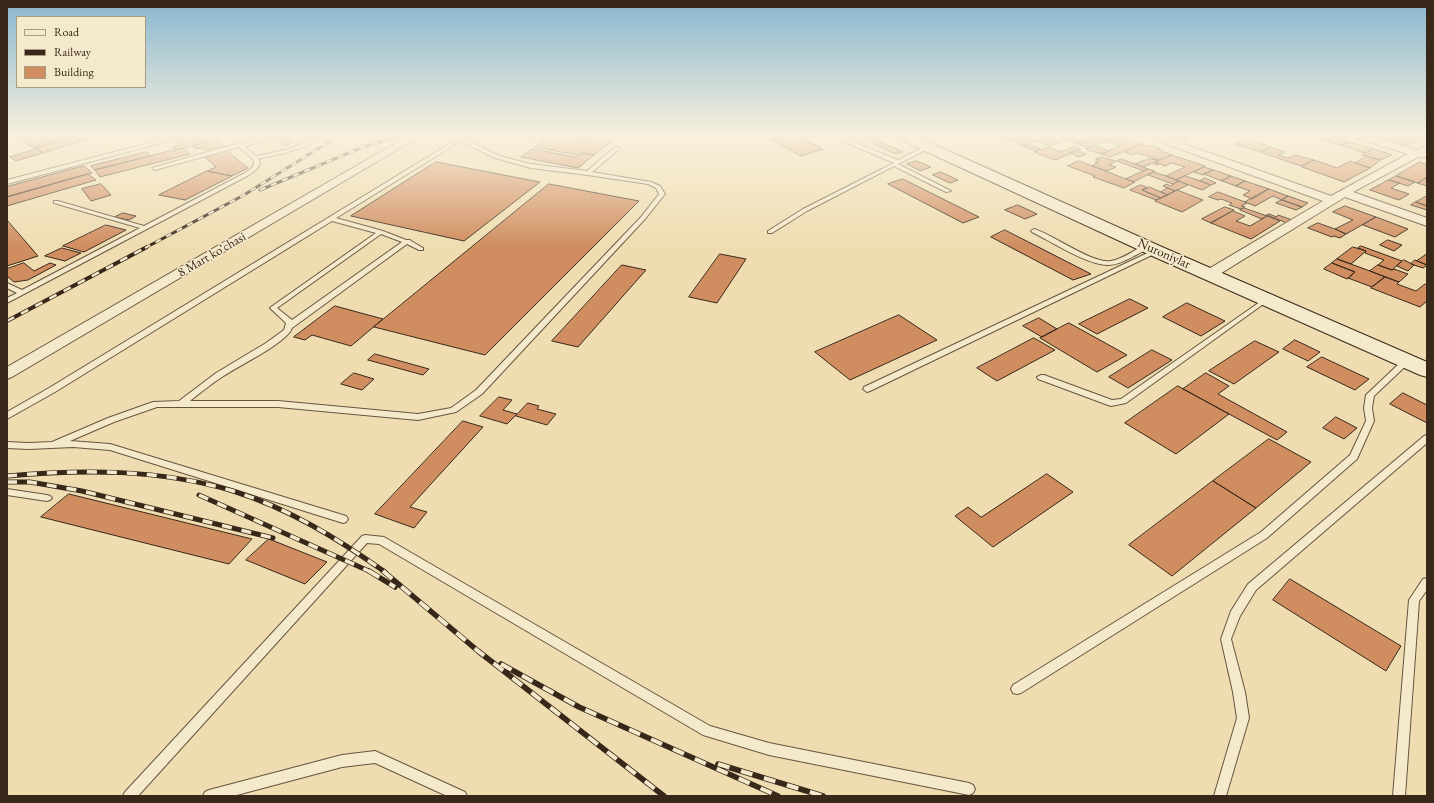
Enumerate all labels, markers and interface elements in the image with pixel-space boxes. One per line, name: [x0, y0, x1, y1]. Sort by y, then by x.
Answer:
legend: [16, 16, 146, 88]
text: Road: [54, 24, 79, 40]
text: Railway: [54, 44, 91, 60]
text: Building: [54, 64, 94, 80]
street label: 8 Mart koʻchasi: [175, 229, 249, 281]
street label: Nuroniylar: [1135, 235, 1193, 273]

